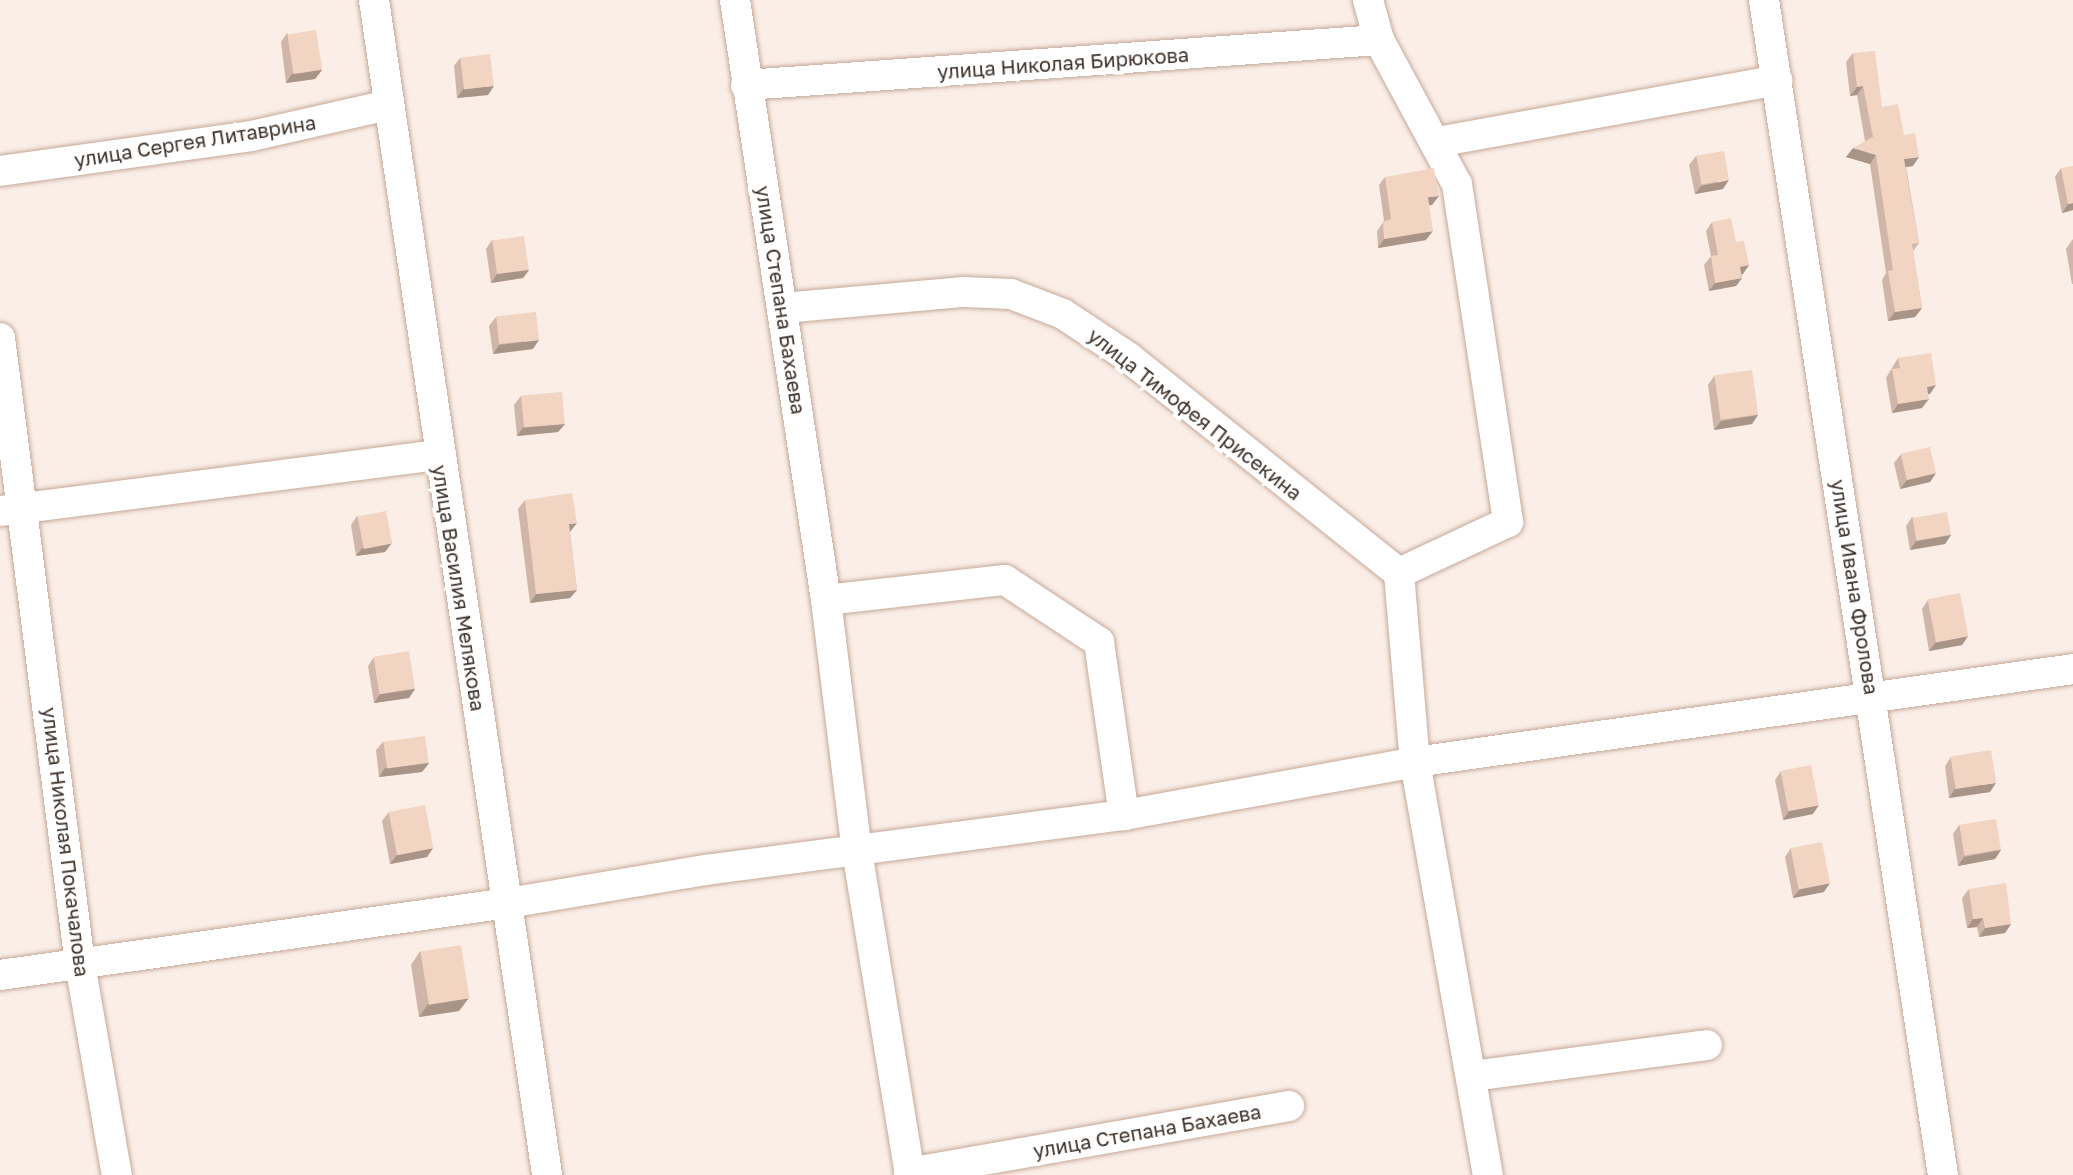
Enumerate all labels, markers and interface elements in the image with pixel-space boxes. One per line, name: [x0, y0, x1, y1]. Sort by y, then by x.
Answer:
street label: улица Николая Бирюкова: [936, 42, 1190, 84]
street label: улица Сергея Литаврина: [72, 110, 318, 172]
street label: улица Степана Бахаева: [751, 184, 811, 416]
street label: улица Тимофея Присекина: [1083, 323, 1307, 505]
street label: улица Василия Мелякова: [428, 463, 490, 713]
street label: улица Ивана Фролова: [1826, 478, 1884, 696]
street label: улица Николая Покачалова: [38, 706, 94, 978]
street label: улица Степана Бахаева: [1031, 1099, 1263, 1163]

